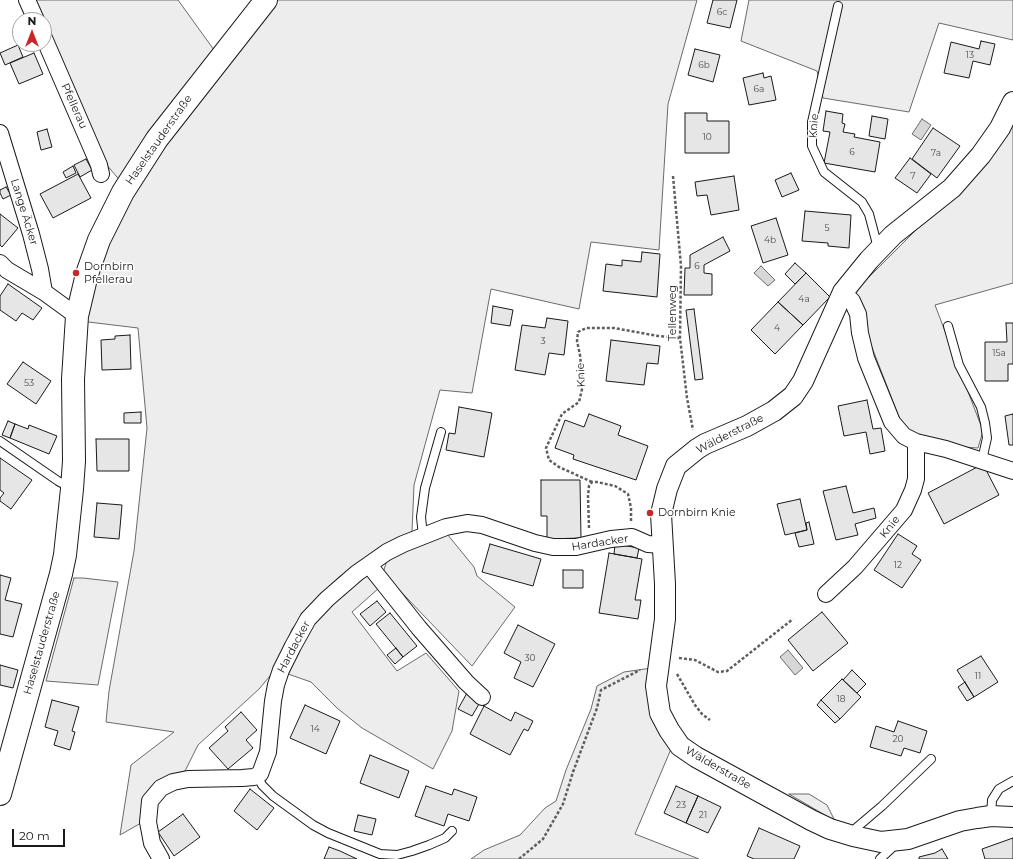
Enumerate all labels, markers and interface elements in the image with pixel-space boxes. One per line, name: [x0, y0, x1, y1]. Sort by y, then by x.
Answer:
house number: 6c: [717, 7, 727, 17]
north arrow: [12, 12, 52, 52]
text: N: [28, 14, 36, 28]
house number: 13: [966, 50, 974, 60]
house number: 6b: [698, 60, 710, 70]
street label: Pfellerau: [58, 81, 90, 131]
house number: 6a: [754, 84, 764, 94]
street label: Haselstauderstraße: [123, 93, 195, 187]
street label: Knie: [806, 113, 822, 139]
house number: 10: [702, 132, 712, 142]
house number: 6: [849, 147, 855, 157]
house number: 7a: [931, 148, 941, 158]
house number: 7: [910, 171, 916, 181]
street label: Lange Äcker: [8, 177, 40, 247]
house number: 5: [824, 223, 830, 233]
house number: 4b: [764, 235, 776, 245]
place label: Dornbirn Pfellerau: [84, 260, 134, 286]
house number: 6: [694, 261, 700, 271]
marker: Dornbirn Pfellerau: [71, 268, 81, 278]
street label: Tellenweg: [666, 285, 680, 341]
house number: 4a: [798, 294, 810, 304]
house number: 4: [774, 323, 780, 333]
house number: 3: [540, 336, 546, 346]
house number: 15a: [992, 348, 1006, 358]
street label: Knie: [574, 362, 588, 388]
house number: 53: [24, 378, 34, 388]
street label: Wälderstraße: [694, 411, 766, 457]
place label: Dornbirn Knie: [658, 506, 736, 520]
marker: Dornbirn Knie: [645, 508, 655, 518]
street label: Knie: [877, 513, 903, 541]
street label: Hardacker: [571, 532, 629, 554]
house number: 12: [894, 560, 902, 570]
street label: Haselstauderstraße: [21, 590, 63, 696]
street label: Hardacker: [275, 619, 313, 675]
house number: 30: [524, 653, 536, 663]
house number: 11: [975, 671, 981, 681]
house number: 18: [837, 694, 845, 704]
house number: 14: [310, 724, 320, 734]
house number: 20: [892, 734, 904, 744]
street label: Wälderstraße: [683, 744, 753, 792]
house number: 23: [676, 800, 686, 810]
house number: 21: [699, 810, 707, 820]
scale bar: [14, 821, 67, 847]
text: 20 m: [19, 828, 50, 843]

